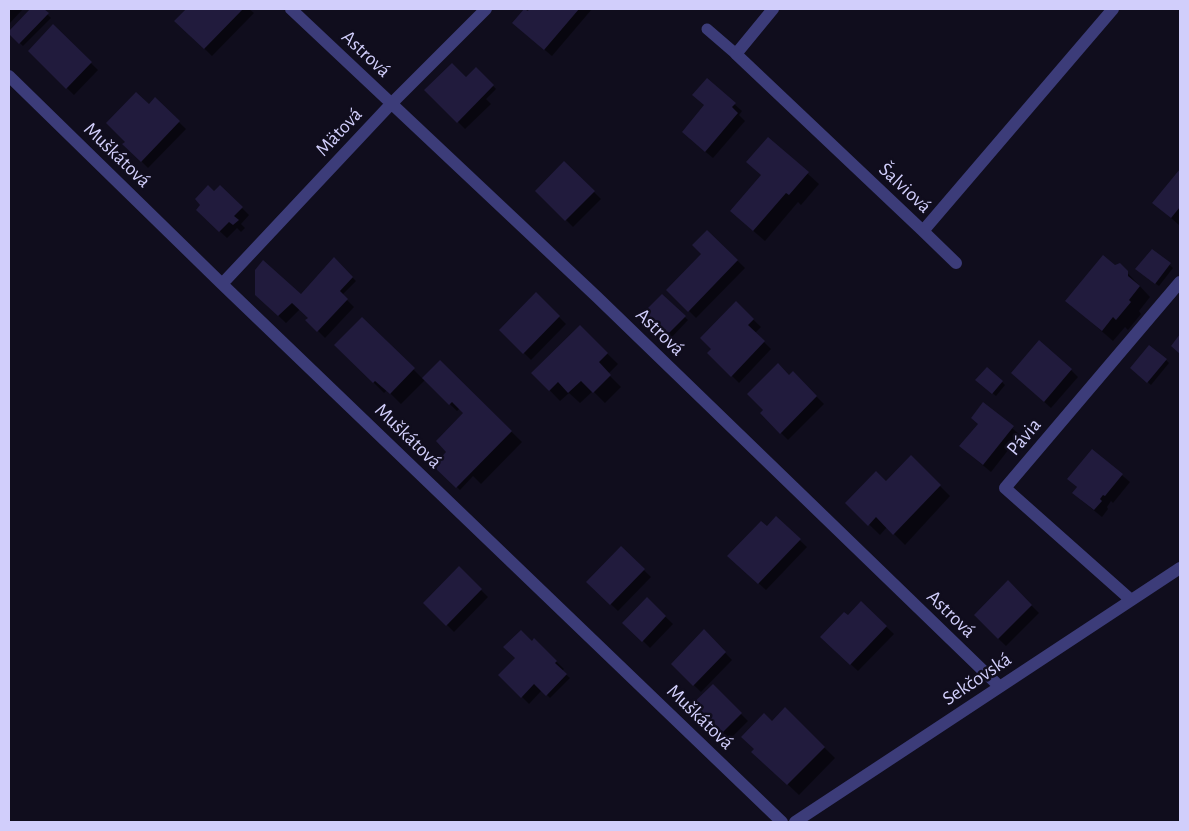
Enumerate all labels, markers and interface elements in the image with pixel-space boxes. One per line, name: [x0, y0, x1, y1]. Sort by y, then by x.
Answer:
street label: Astrová: [336, 25, 396, 83]
street label: Mätová: [311, 103, 367, 161]
street label: Muškátová: [78, 117, 156, 193]
street label: Šalviová: [874, 158, 936, 218]
street label: Astrová: [631, 303, 689, 361]
street label: Muškátová: [369, 398, 447, 474]
street label: Pávia: [1002, 413, 1046, 461]
street label: Astrová: [922, 585, 980, 643]
street label: Sekčovská: [938, 647, 1016, 711]
street label: Muškátová: [661, 679, 739, 755]

